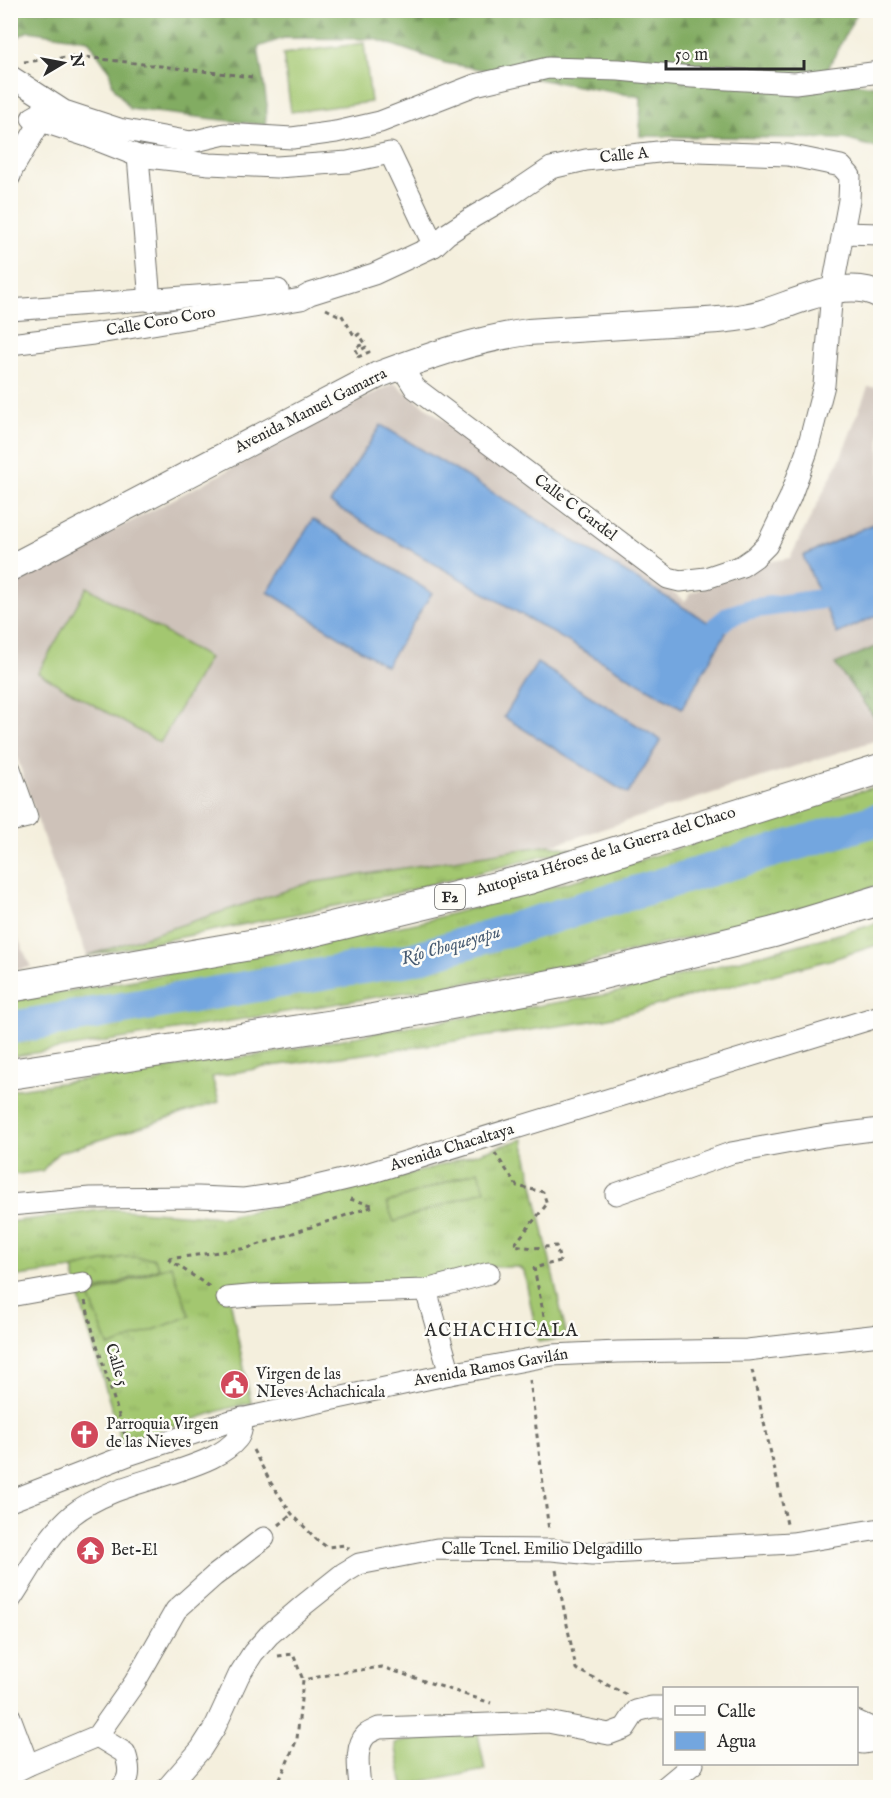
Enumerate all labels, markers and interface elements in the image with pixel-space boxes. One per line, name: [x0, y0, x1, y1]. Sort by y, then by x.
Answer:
north arrow: [33, 33, 93, 93]
scale bar: [666, 33, 804, 71]
text: 50 m: [675, 44, 708, 67]
text: N: [65, 51, 87, 69]
street label: Calle A: [599, 143, 650, 168]
street label: Calle Coro Coro: [105, 303, 217, 341]
street label: Avenida Manuel Gamarra: [231, 364, 390, 458]
street label: Calle C Gardel: [530, 470, 621, 546]
street label: Autopista Héroes de la Guerra del Chaco: [473, 803, 738, 901]
road number: F2: [435, 885, 465, 909]
water label: Río Choqueyapu: [399, 921, 503, 971]
street label: Avenida Chacaltaya: [387, 1120, 516, 1177]
district label: ACHACHICALA: [424, 1320, 579, 1343]
street label: Calle 5: [100, 1341, 132, 1389]
street label: Avenida Ramos Gavilán: [411, 1345, 570, 1392]
place label: Virgen de las NIeves Achachicala: [255, 1365, 385, 1403]
public building icon: Virgen de las NIeves Achachicala: [219, 1368, 251, 1400]
place label: Parroquia Virgen de las Nieves: [106, 1415, 219, 1453]
church icon: Parroquia Virgen de las Nieves: [69, 1418, 101, 1450]
temple icon: Bet-El: [74, 1535, 106, 1567]
street label: Calle Tcnel. Emilio Delgadillo: [442, 1540, 643, 1560]
place label: Bet-El: [111, 1541, 158, 1561]
legend: [663, 1687, 858, 1765]
text: Calle: [717, 1701, 756, 1724]
text: Agua: [716, 1731, 756, 1754]

